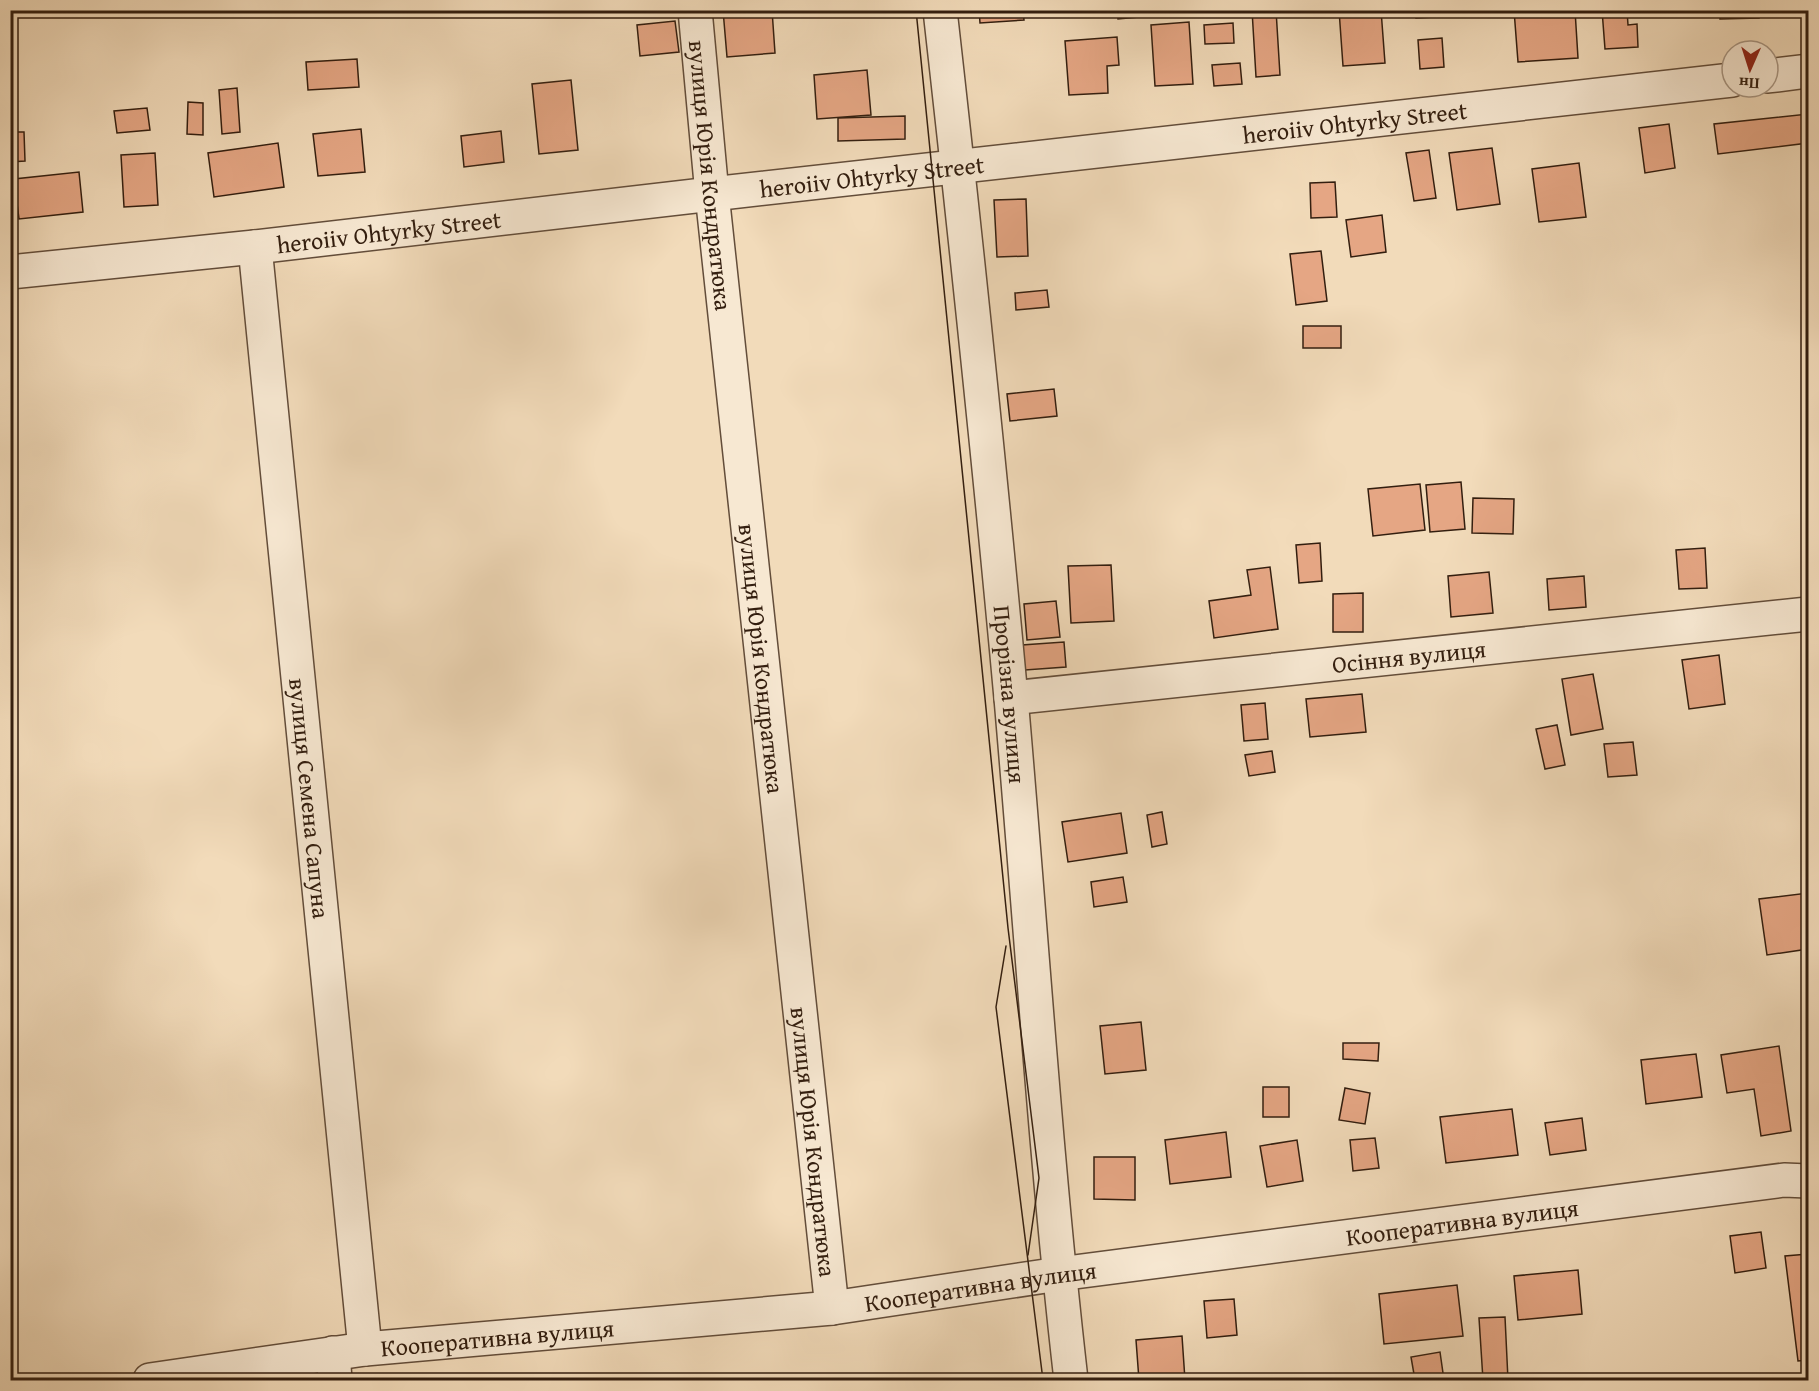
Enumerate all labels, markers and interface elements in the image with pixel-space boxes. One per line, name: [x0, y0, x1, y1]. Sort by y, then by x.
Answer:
street label: вулиця Юрія Кондратюка: [680, 38, 742, 313]
north arrow: [1720, 39, 1780, 99]
text: Пн: [1738, 71, 1760, 97]
street label: heroiiv Ohtyrky Street: [1240, 92, 1469, 152]
street label: heroiiv Ohtyrky Street: [757, 146, 986, 206]
street label: heroiiv Ohtyrky Street: [275, 201, 504, 262]
street label: вулиця Юрія Кондратюка: [730, 522, 794, 796]
street label: Прорізна вулиця: [985, 604, 1036, 785]
street label: Осіння вулиця: [1330, 631, 1487, 682]
street label: вулиця Семена Сапуна: [281, 676, 339, 921]
street label: вулиця Юрія Кондратюка: [782, 1005, 846, 1279]
street label: Кооперативна вулиця: [1344, 1189, 1580, 1254]
street label: Кооперативна вулиця: [862, 1252, 1098, 1320]
street label: Кооперативна вулиця: [379, 1310, 615, 1365]

